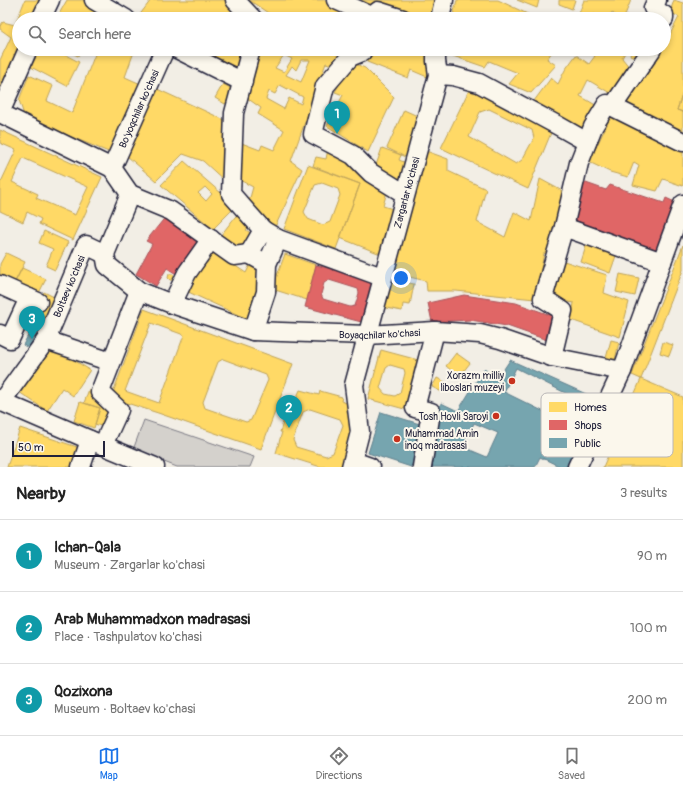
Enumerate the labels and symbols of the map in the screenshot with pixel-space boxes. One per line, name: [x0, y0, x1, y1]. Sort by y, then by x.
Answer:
street label: Bo'yoqchilar ko'chasi: [117, 68, 162, 150]
pin: 1: [324, 101, 350, 134]
street label: Zargarlar ko'chasi: [392, 156, 423, 230]
street label: Boltaev ko'chasi: [51, 254, 88, 319]
your location: [391, 268, 411, 288]
pin: 3: [19, 306, 45, 339]
street label: Boyaqchilar ko'chasi: [339, 327, 421, 342]
place label: Xorazm milliy liboslari muzeyi: [440, 370, 505, 394]
marker: Xorazm milliy liboslari muzeyi: [507, 376, 517, 386]
legend: [541, 393, 673, 457]
pin: 2: [276, 395, 302, 428]
text: Homes: [574, 401, 607, 414]
place label: Tosh Hovli Saroyi: [418, 411, 488, 423]
marker: Tosh Hovli Saroyi: [491, 411, 501, 421]
text: Shops: [574, 419, 602, 432]
place label: Muhammad Amin inoq madrasasi: [405, 428, 479, 452]
marker: Muhammad Amin inoq madrasasi: [392, 434, 402, 444]
text: Public: [574, 437, 602, 450]
scale bar: [12, 439, 105, 458]

